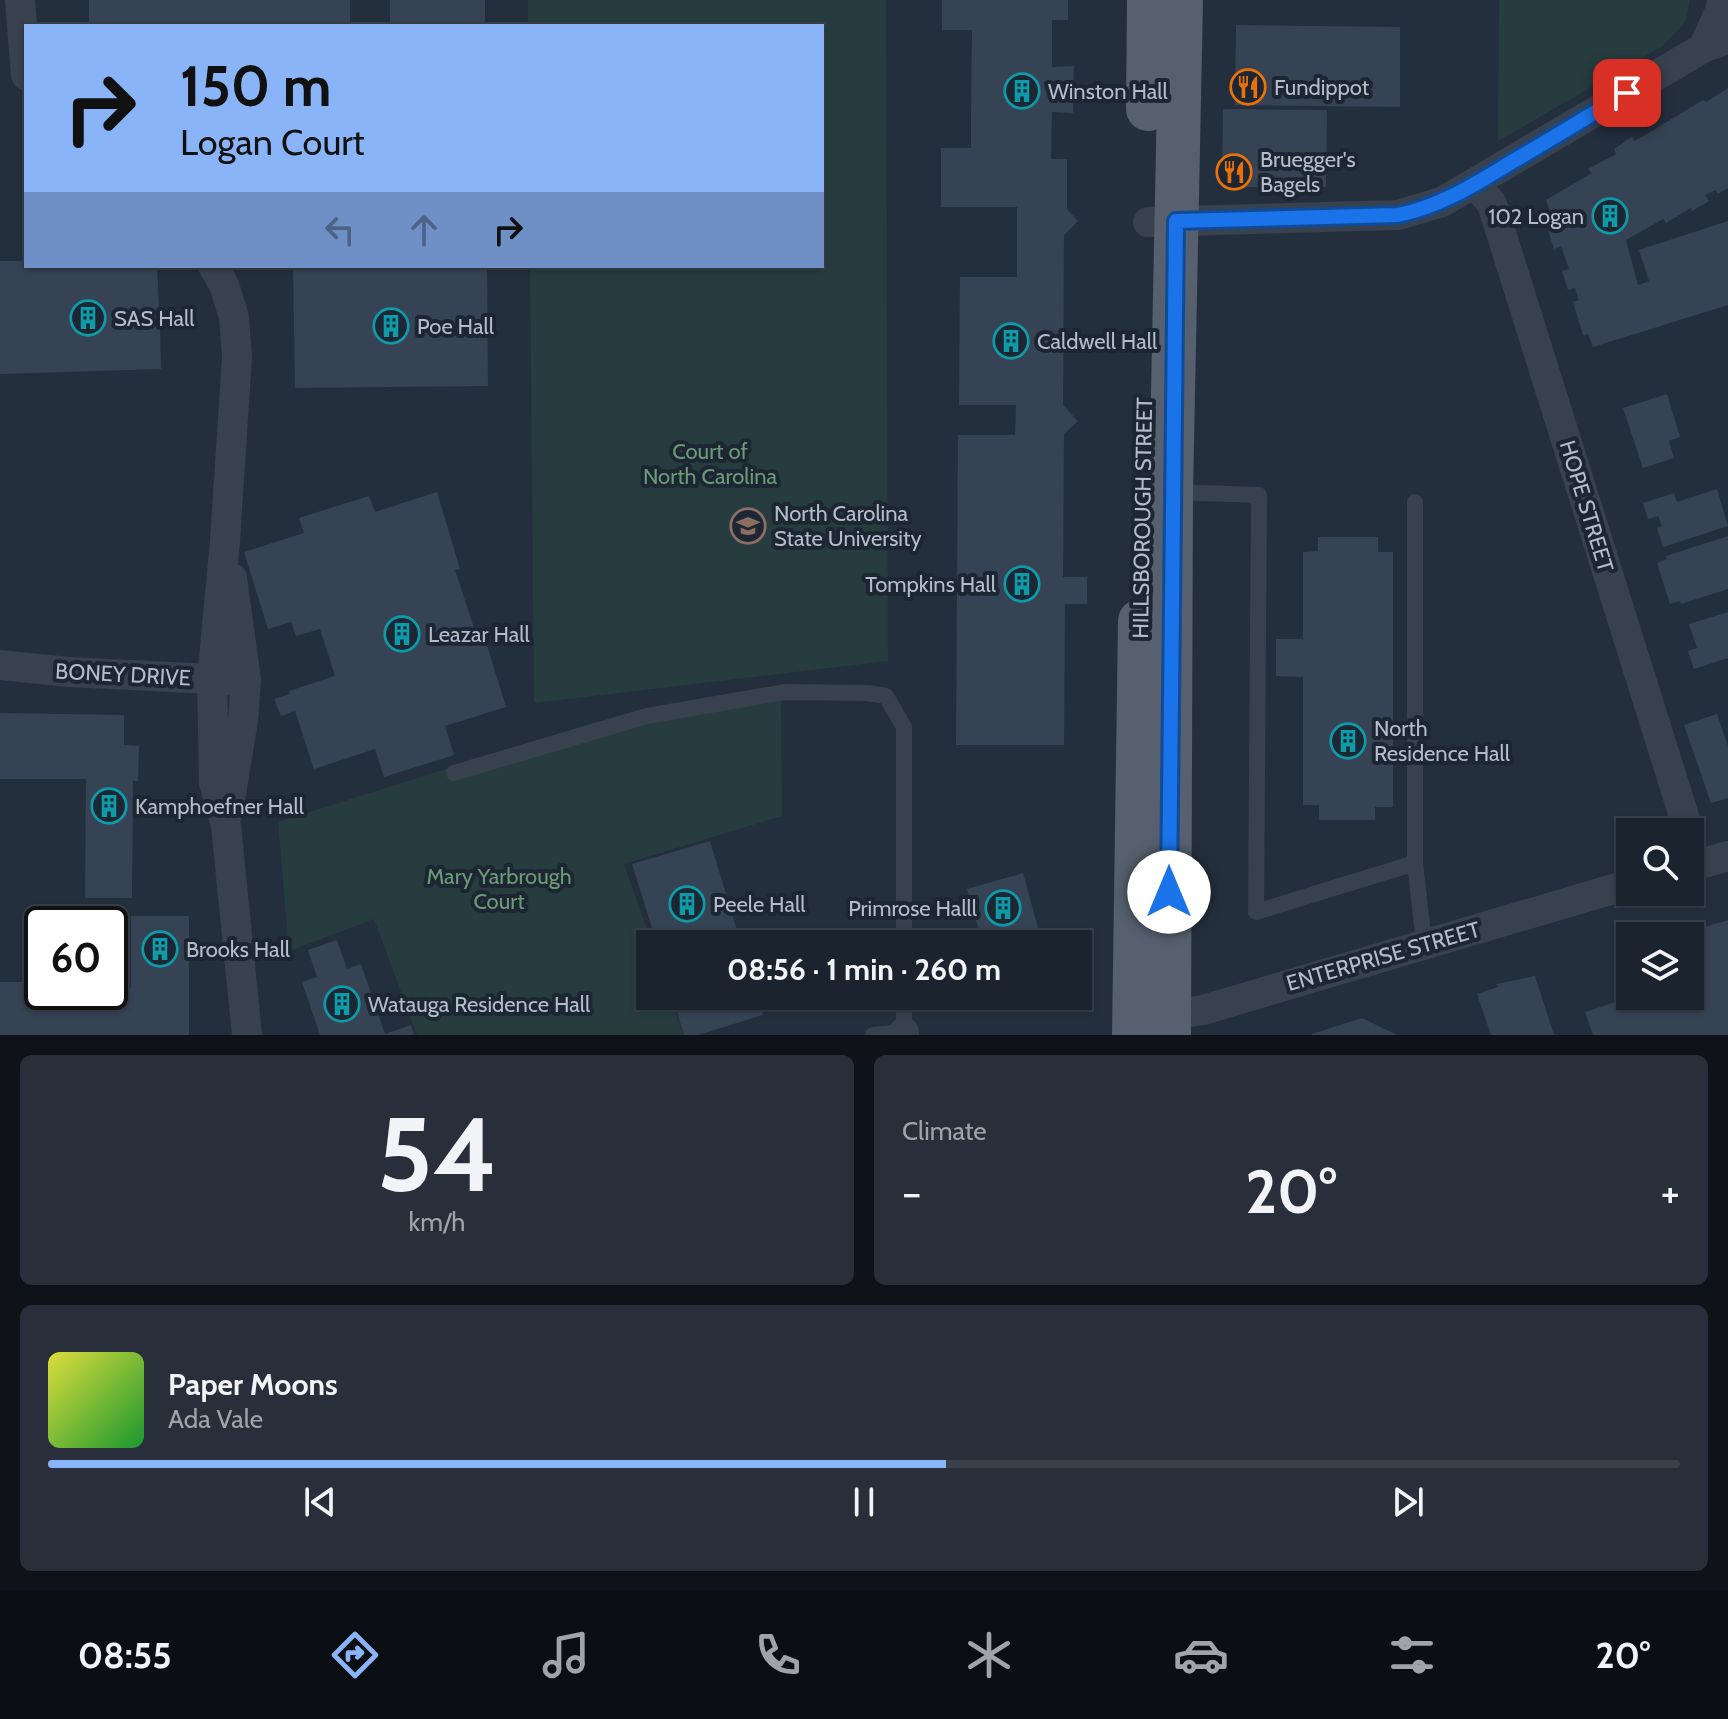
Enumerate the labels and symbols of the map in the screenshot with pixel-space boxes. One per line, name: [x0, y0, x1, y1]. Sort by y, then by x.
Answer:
pin: [1593, 59, 1661, 127]
restaurant icon: Fundippot: [1229, 68, 1267, 106]
building icon: Winston Hall: [1003, 72, 1041, 110]
place label: Fundippot: [1274, 74, 1370, 101]
place label: Winston Hall: [1048, 78, 1169, 105]
place label: Bruegger's Bagels: [1260, 146, 1356, 198]
restaurant icon: Bruegger's Bagels: [1215, 153, 1253, 191]
building icon: 102 Logan: [1591, 197, 1629, 235]
place label: 102 Logan: [1488, 203, 1584, 230]
building icon: SAS Hall: [69, 299, 107, 337]
place label: SAS Hall: [114, 305, 195, 332]
building icon: Poe Hall: [372, 307, 410, 345]
place label: Poe Hall: [417, 313, 495, 340]
building icon: Caldwell Hall: [992, 322, 1030, 360]
place label: Caldwell Hall: [1037, 328, 1158, 355]
street label: HILLSBOROUGH STREET: [1127, 397, 1158, 639]
street label: HOPE STREET: [1554, 437, 1619, 575]
park label: Court of North Carolina: [643, 438, 777, 490]
place label: North Carolina State University: [774, 500, 922, 552]
school or university icon: North Carolina State University: [729, 507, 767, 545]
building icon: Tompkins Hall: [1003, 565, 1041, 603]
place label: Tompkins Hall: [865, 571, 997, 598]
building icon: Leazar Hall: [383, 615, 421, 653]
place label: Leazar Hall: [428, 621, 531, 648]
street label: BONEY DRIVE: [55, 657, 191, 692]
place label: North Residence Hall: [1374, 715, 1511, 767]
building icon: North Residence Hall: [1329, 722, 1367, 760]
building icon: Kamphoefner Hall: [90, 787, 128, 825]
place label: Kamphoefner Hall: [135, 793, 305, 820]
position arrow: [1127, 850, 1211, 934]
park label: Mary Yarbrough Court: [426, 863, 572, 915]
building icon: Peele Hall: [668, 885, 706, 923]
building icon: Primrose Halll: [984, 889, 1022, 927]
place label: Peele Hall: [713, 891, 806, 918]
place label: Primrose Halll: [848, 895, 978, 922]
speed limit sign: 60: [24, 906, 128, 1010]
street label: ENTERPRISE STREET: [1283, 916, 1483, 997]
building icon: Brooks Hall: [141, 930, 179, 968]
place label: Brooks Hall: [186, 936, 291, 963]
building icon: Watauga Residence Hall: [323, 985, 361, 1023]
place label: Watauga Residence Hall: [368, 991, 591, 1018]

